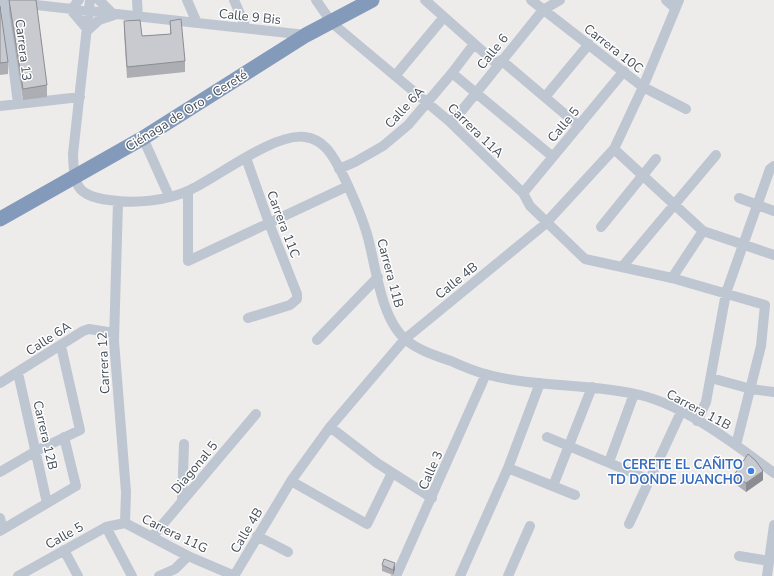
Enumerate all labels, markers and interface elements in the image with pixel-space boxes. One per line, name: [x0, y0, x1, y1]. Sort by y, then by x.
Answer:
street label: Calle 9 Bis: [218, 5, 282, 29]
street label: Carrera 13: [10, 18, 36, 82]
street label: Carrera 10C: [580, 20, 647, 78]
street label: Calle 6: [473, 30, 513, 73]
street label: Ciénaga de Oro - Cereté: [122, 66, 251, 156]
street label: Calle 6A: [381, 83, 429, 132]
street label: Carrera 11A: [443, 99, 508, 162]
street label: Calle 5: [544, 103, 584, 146]
street label: Carrera 11C: [262, 188, 304, 261]
street label: Carrera 11B: [372, 237, 408, 310]
street label: Calle 4B: [432, 258, 482, 303]
street label: Calle 6A: [22, 317, 75, 360]
street label: Carrera 12: [93, 332, 115, 394]
street label: Carrera 11B: [663, 385, 734, 434]
street label: Carrera 12B: [28, 399, 62, 472]
street label: Diagonal 5: [167, 437, 222, 498]
street label: Calle 3: [414, 448, 447, 493]
place label: CERETE EL CAÑITO TD DONDE JUANCHO: [608, 456, 743, 489]
marker: CERETE EL CAÑITO TD DONDE JUANCHO: [746, 466, 756, 476]
street label: Calle 4B: [226, 504, 267, 557]
street label: Carrera 11G: [139, 510, 211, 558]
street label: Calle 5: [42, 518, 87, 554]

